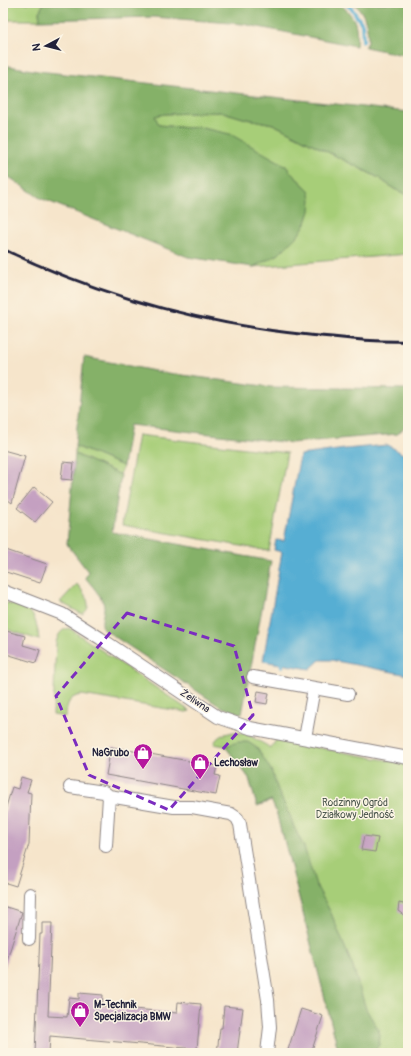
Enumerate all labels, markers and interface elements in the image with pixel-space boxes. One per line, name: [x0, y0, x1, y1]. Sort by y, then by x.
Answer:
north arrow: [26, 26, 66, 66]
text: N: [30, 42, 43, 52]
street label: Żeliwna: [178, 687, 212, 715]
shop icon: NaGrubo: [132, 742, 154, 770]
place label: NaGrubo: [92, 747, 130, 759]
shop icon: Lechosław: [189, 752, 211, 780]
place label: Lechosław: [214, 757, 258, 769]
park label: Rodzinny Ogród Działkowy Jedność: [316, 797, 394, 821]
place label: M-Technik Specjalizacja BMW: [94, 999, 172, 1023]
shop icon: M-Technik Specjalizacja BMW: [69, 1000, 91, 1028]

